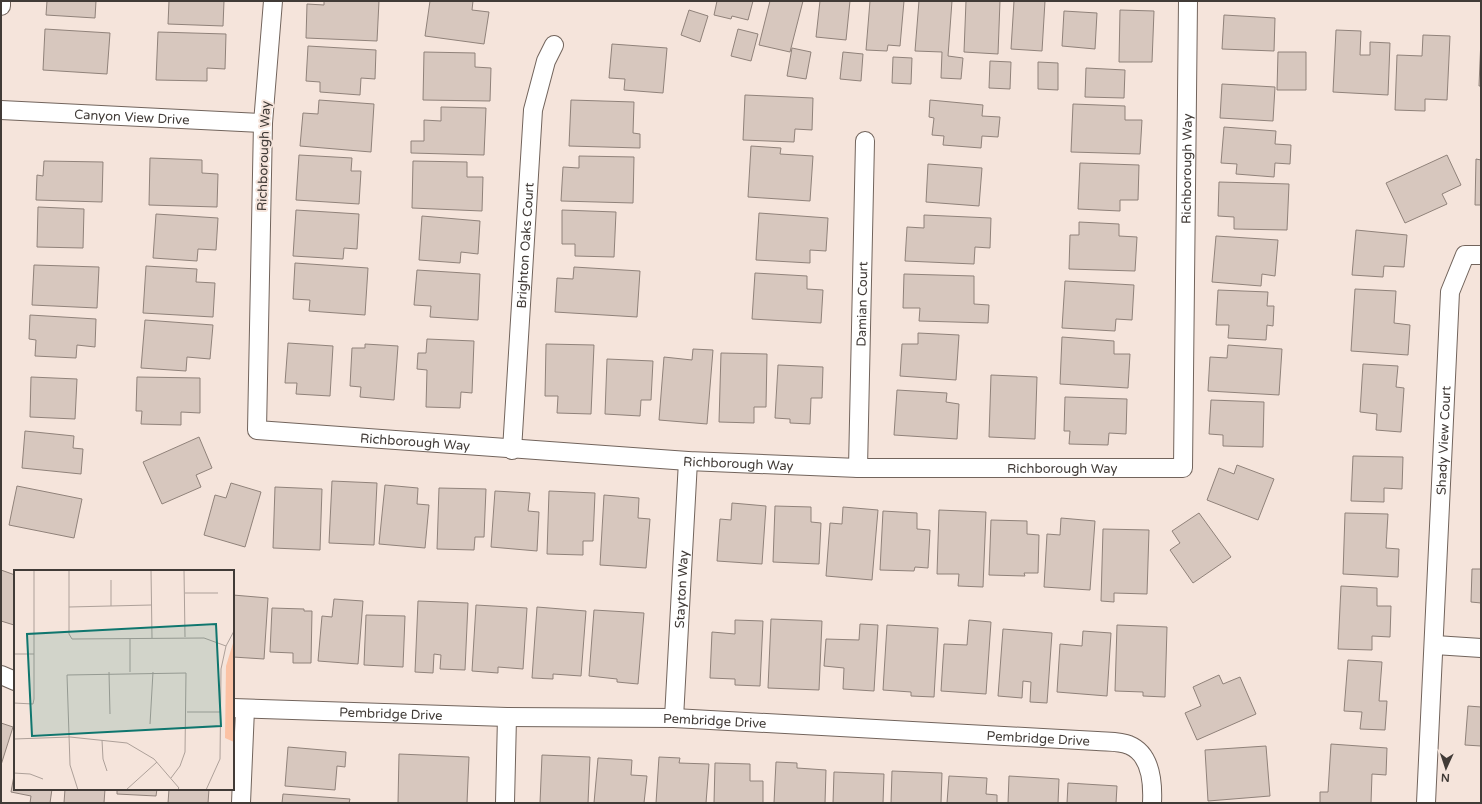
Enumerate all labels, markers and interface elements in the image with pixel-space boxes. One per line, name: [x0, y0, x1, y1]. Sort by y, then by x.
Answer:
street label: Richborough Way: [254, 101, 274, 211]
street label: Canyon View Drive: [74, 107, 190, 128]
street label: Richborough Way: [1179, 113, 1196, 224]
street label: Brighton Oaks Court: [514, 182, 538, 309]
street label: Damian Court: [854, 261, 871, 347]
street label: Shady View Court: [1433, 385, 1455, 495]
street label: Richborough Way: [359, 430, 471, 454]
street label: Richborough Way: [683, 454, 794, 474]
street label: Richborough Way: [1007, 461, 1118, 477]
street label: Stayton Way: [672, 550, 692, 629]
inset map: [14, 570, 234, 790]
street label: Pembridge Drive: [339, 704, 443, 724]
street label: Pembridge Drive: [663, 711, 767, 732]
street label: Pembridge Drive: [986, 728, 1090, 750]
north arrow: [1426, 748, 1466, 788]
text: N: [1441, 771, 1450, 784]

